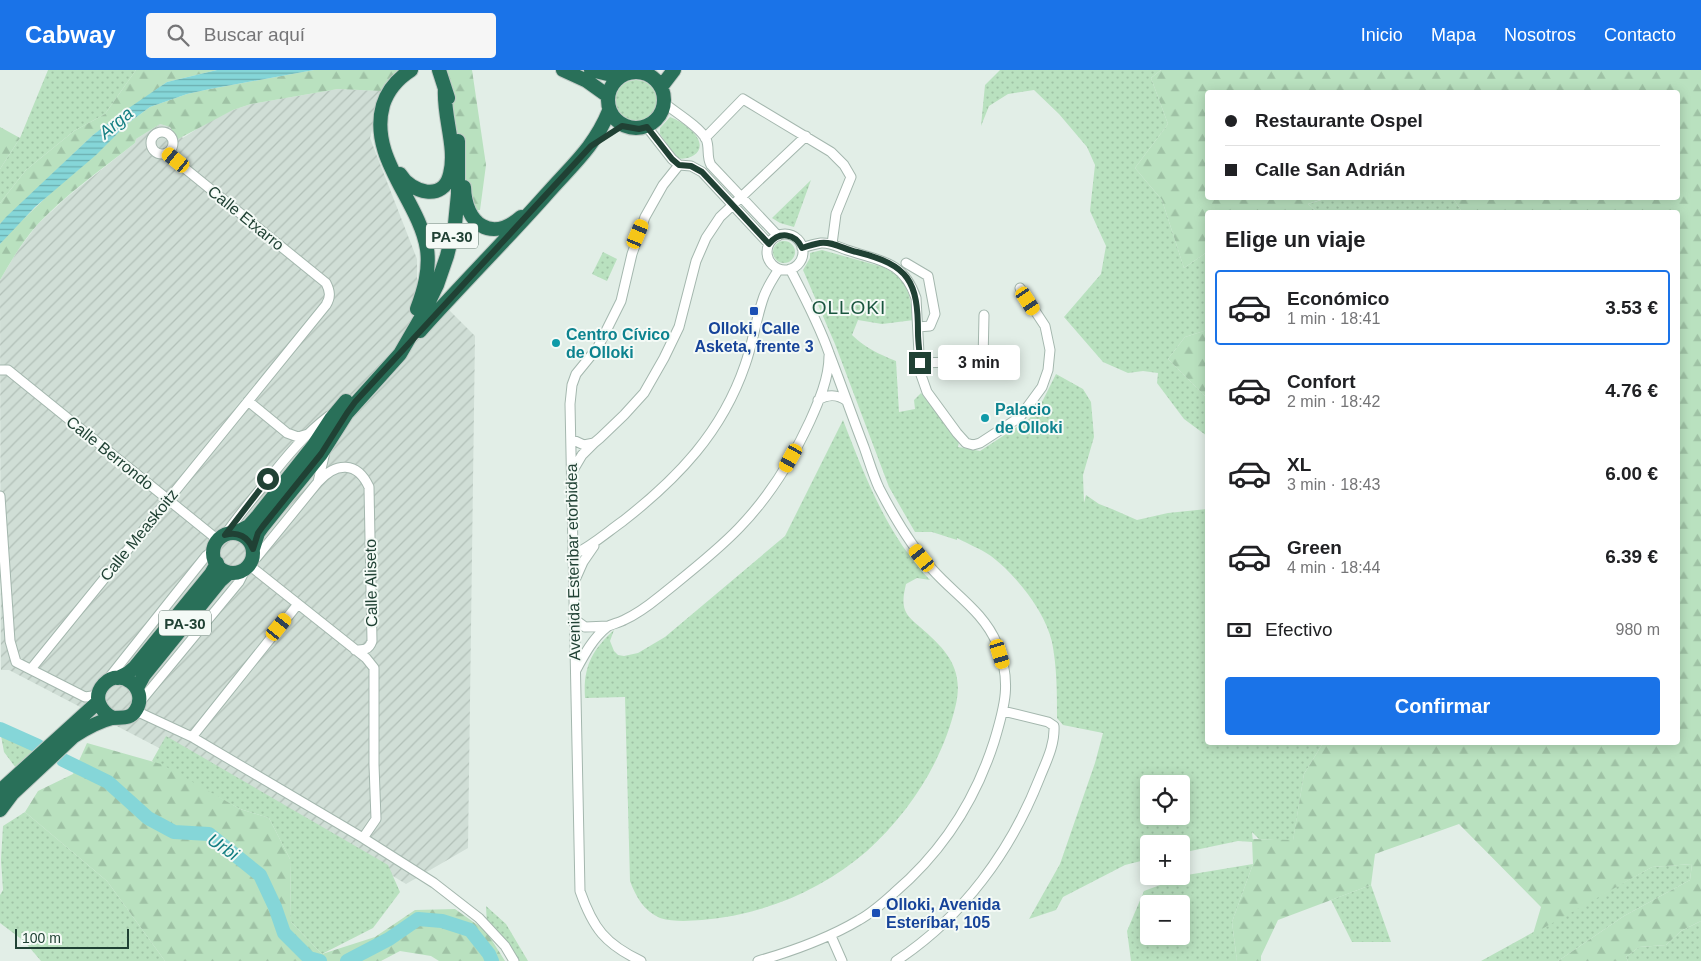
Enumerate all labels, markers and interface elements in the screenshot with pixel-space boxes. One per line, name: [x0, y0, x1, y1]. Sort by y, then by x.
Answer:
search box: [146, 13, 496, 58]
text: Cabway: [25, 21, 116, 48]
icon: search: [164, 21, 192, 49]
text: Buscar aquí: [204, 24, 305, 45]
text: Inicio: [1361, 25, 1403, 45]
text: Mapa: [1431, 25, 1476, 45]
text: Nosotros: [1504, 25, 1576, 45]
text: Contacto: [1604, 25, 1676, 45]
water label: Arga: [94, 103, 137, 144]
text: Restaurante Ospel: [1255, 110, 1423, 131]
car: [159, 145, 192, 175]
text: Calle San Adrián: [1255, 159, 1405, 180]
street label: Calle Etxarro: [205, 182, 287, 254]
car: [625, 217, 650, 251]
road number: PA-30: [426, 224, 478, 248]
text: Elige un viaje: [1225, 227, 1366, 252]
car: [1013, 284, 1042, 318]
icon: car: [1227, 285, 1272, 330]
text: Económico: [1287, 288, 1389, 309]
district label: OLLOKI: [812, 297, 886, 318]
text: 3.53 €: [1605, 297, 1658, 318]
marker: Olloki, Calle Asketa, frente 3: [748, 305, 760, 317]
text: 1 min · 18:41: [1287, 310, 1380, 327]
place label: Olloki, Calle Asketa, frente 3: [694, 320, 814, 355]
place label: Centro Cívico de Olloki: [566, 326, 670, 361]
marker: Centro Cívico de Olloki: [550, 337, 562, 349]
callout: 3 min: [938, 346, 1020, 380]
route end: [909, 352, 931, 374]
text: 3 min: [958, 354, 1000, 371]
icon: car: [1227, 368, 1272, 413]
text: Confort: [1287, 371, 1356, 392]
text: 4.76 €: [1605, 380, 1658, 401]
text: 2 min · 18:42: [1287, 393, 1380, 410]
place label: Palacio de Olloki: [995, 401, 1063, 436]
marker: Palacio de Olloki: [979, 412, 991, 424]
street label: Calle Berrondo: [63, 413, 157, 493]
car: [777, 441, 804, 475]
icon: car: [1227, 451, 1272, 496]
text: XL: [1287, 454, 1311, 475]
street label: Avenida Esteribar etorbidea: [563, 463, 583, 661]
text: 6.00 €: [1605, 463, 1658, 484]
route start: [257, 468, 279, 490]
text: 3 min · 18:43: [1287, 476, 1380, 493]
street label: Calle Measkoitz: [97, 486, 181, 584]
icon: car: [1227, 534, 1272, 579]
text: Green: [1287, 537, 1342, 558]
street label: Calle Aliseto: [362, 539, 380, 627]
car: [906, 542, 937, 574]
text: 6.39 €: [1605, 546, 1658, 567]
text: 4 min · 18:44: [1287, 559, 1380, 576]
road number: PA-30: [159, 610, 211, 636]
car: [263, 611, 294, 643]
icon: cash: [1225, 616, 1253, 644]
text: Efectivo: [1265, 619, 1333, 640]
text: 980 m: [1616, 621, 1660, 638]
car: [988, 637, 1011, 671]
button: Confirmar: [1225, 677, 1660, 735]
map controls: [1140, 775, 1190, 945]
button: locate: [1140, 775, 1190, 825]
water label: Urbi: [204, 829, 243, 865]
button: +: [1140, 835, 1190, 885]
button: −: [1140, 895, 1190, 945]
place label: Olloki, Avenida Esteríbar, 105: [886, 896, 1001, 931]
marker: Olloki, Avenida Esteríbar, 105: [870, 907, 882, 919]
scale bar: [15, 926, 129, 949]
text: 100 m: [22, 930, 61, 946]

